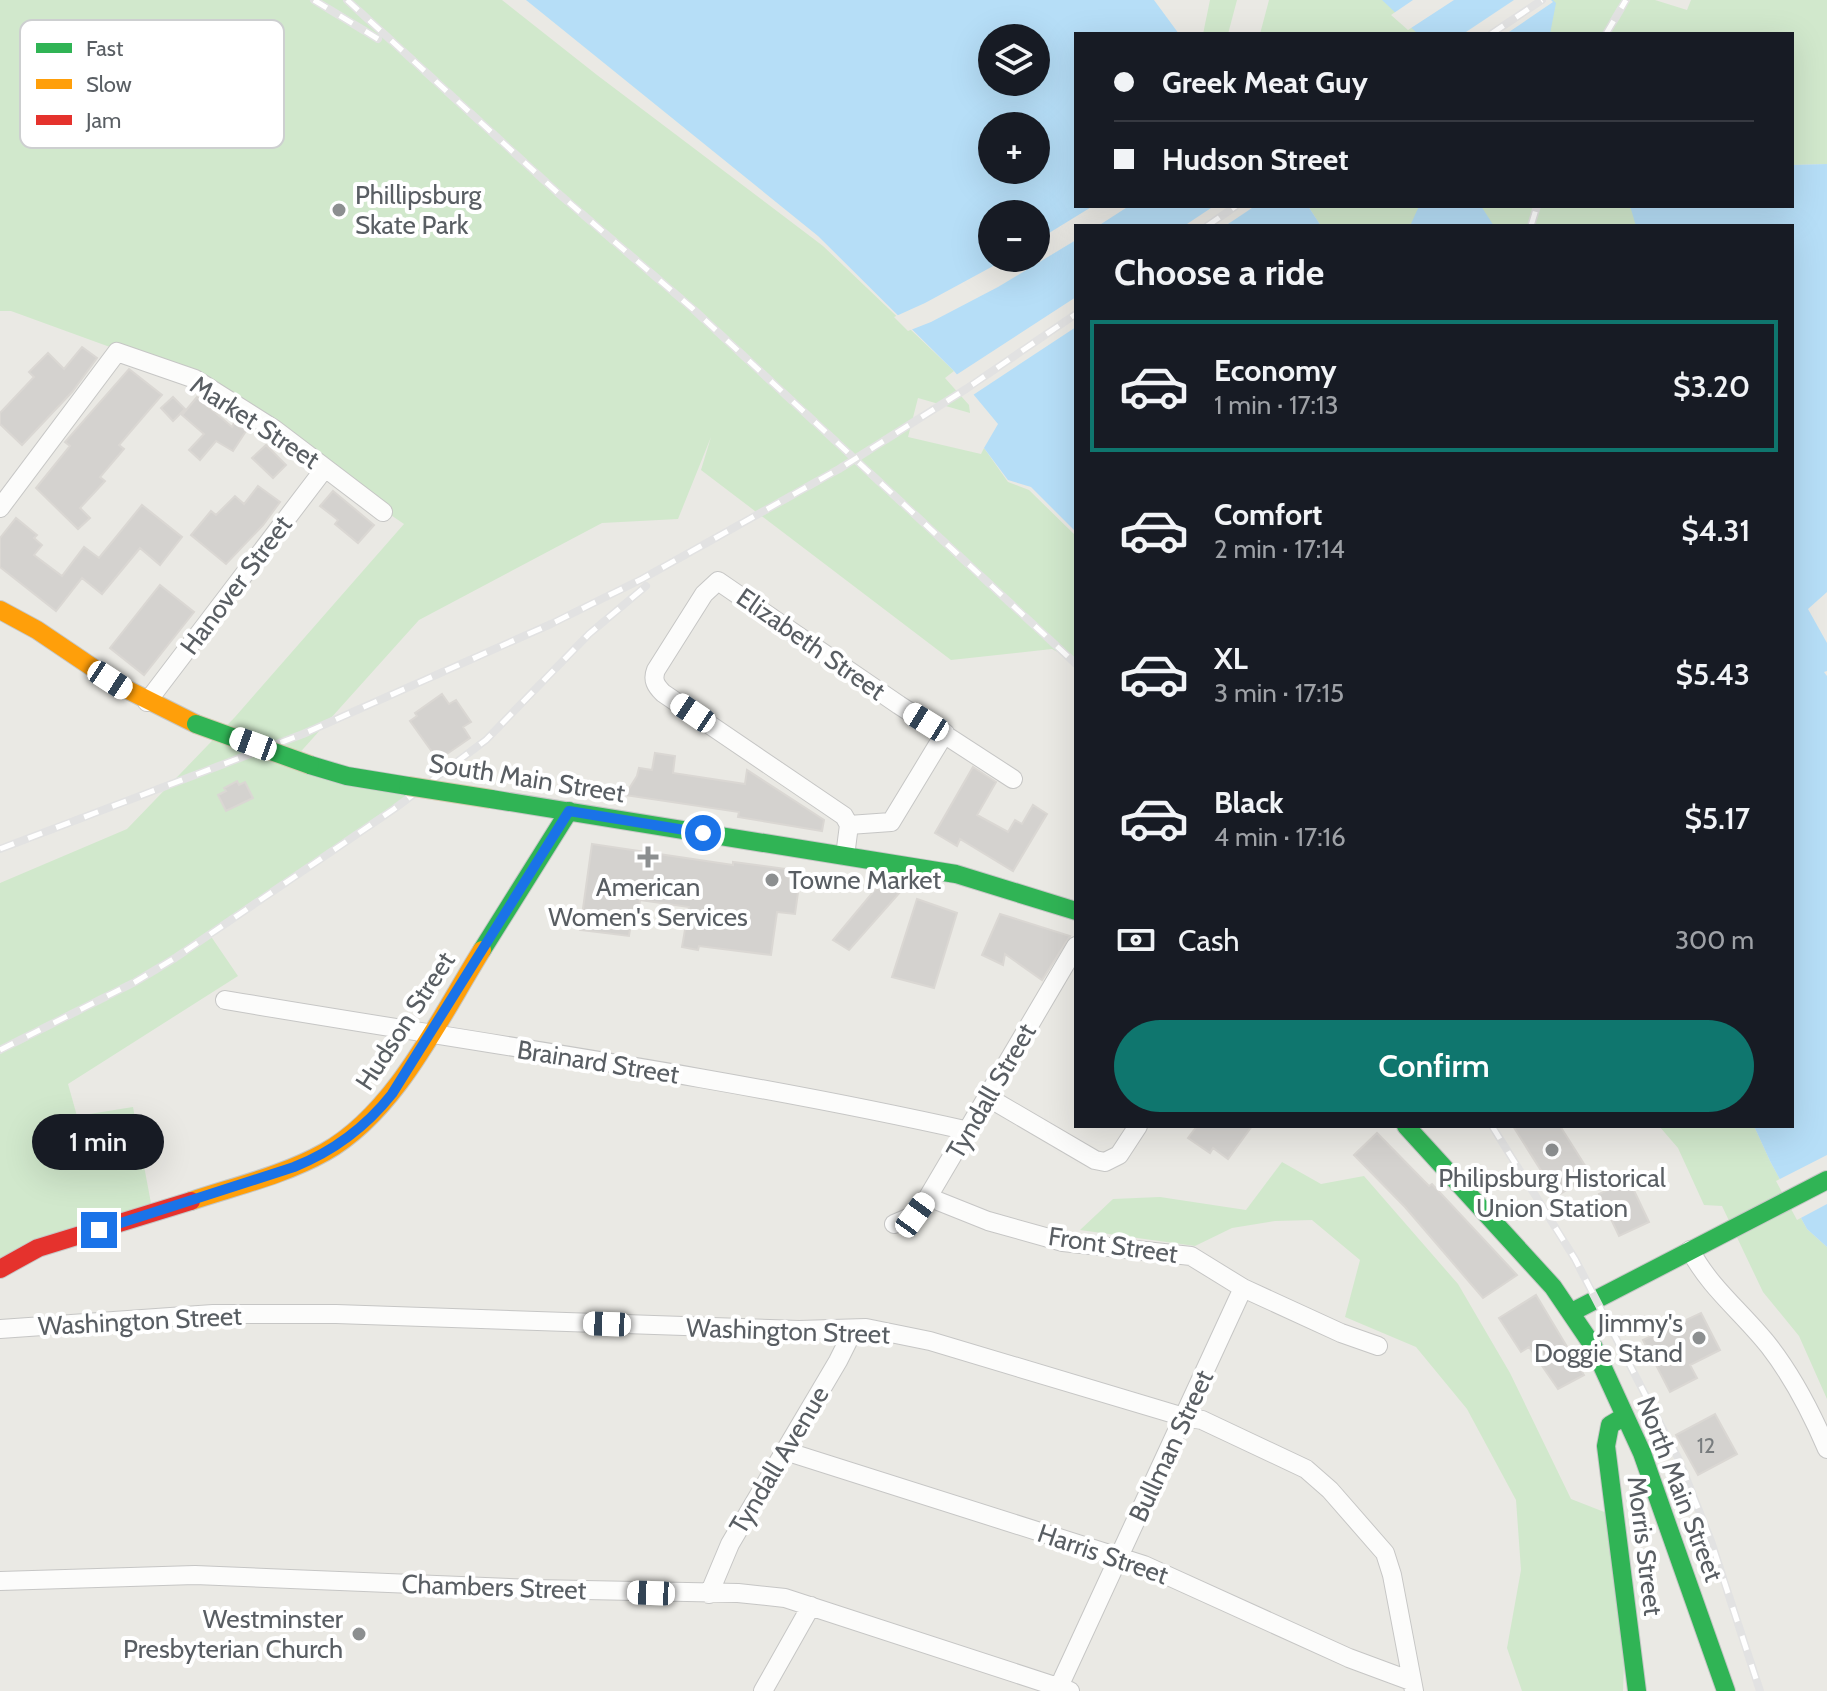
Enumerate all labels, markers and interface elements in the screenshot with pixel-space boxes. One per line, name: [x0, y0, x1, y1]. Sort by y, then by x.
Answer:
legend: [20, 20, 284, 148]
map controls: [978, 24, 1050, 272]
button: layers: [978, 24, 1050, 96]
text: Fast: [86, 35, 124, 62]
text: Greek Meat Guy: [1162, 64, 1368, 101]
text: Slow: [86, 71, 132, 98]
text: Jam: [85, 107, 121, 134]
button: +: [978, 112, 1050, 184]
text: Hudson Street: [1162, 141, 1349, 178]
place label: Phillipsburg Skate Park: [355, 179, 482, 241]
button: −: [978, 200, 1050, 272]
marker: Phillipsburg Skate Park: [330, 201, 348, 219]
text: Choose a ride: [1114, 250, 1324, 294]
icon: car: [1118, 350, 1190, 422]
text: Economy: [1214, 352, 1337, 389]
street label: Market Street: [184, 368, 326, 476]
text: $3.20: [1673, 368, 1750, 405]
text: 1 min · 17:13: [1214, 389, 1339, 421]
icon: car: [1118, 494, 1190, 566]
text: Comfort: [1214, 496, 1322, 533]
street label: Hanover Street: [173, 509, 299, 661]
text: $4.31: [1681, 512, 1750, 549]
text: 2 min · 17:14: [1214, 533, 1345, 565]
street label: Elizabeth Street: [731, 581, 892, 707]
icon: car: [1118, 638, 1190, 710]
text: XL: [1214, 640, 1248, 677]
text: $5.43: [1676, 656, 1750, 693]
car: [83, 657, 137, 703]
text: 3 min · 17:15: [1214, 677, 1344, 709]
car: [666, 690, 720, 736]
car: [899, 699, 953, 745]
car: [226, 725, 280, 763]
street label: South Main Street: [427, 747, 627, 809]
icon: car: [1118, 782, 1190, 854]
text: Black: [1214, 784, 1284, 821]
text: $5.17: [1685, 800, 1750, 837]
route start: [685, 815, 721, 851]
text: 4 min · 17:16: [1214, 821, 1346, 853]
marker: American Women's Services: [637, 846, 659, 868]
place label: Towne Market: [788, 864, 942, 896]
place label: American Women's Services: [548, 871, 748, 933]
marker: Towne Market: [763, 871, 781, 889]
icon: cash: [1114, 918, 1158, 962]
text: Cash: [1178, 922, 1240, 959]
text: 300 m: [1675, 924, 1754, 956]
street label: Hudson Street: [348, 946, 462, 1096]
street label: Tyndall Street: [939, 1017, 1043, 1164]
button: Confirm: [1114, 1020, 1754, 1112]
street label: Brainard Street: [515, 1033, 681, 1091]
callout: 1 min: [33, 1114, 165, 1170]
text: 1 min: [69, 1126, 127, 1158]
marker: Philipsburg Historical Union Station: [1543, 1141, 1561, 1159]
place label: Philipsburg Historical Union Station: [1438, 1162, 1666, 1224]
car: [891, 1189, 939, 1241]
route end: [81, 1212, 117, 1248]
street label: Front Street: [1046, 1220, 1180, 1270]
street label: Washington Street: [37, 1300, 243, 1342]
place label: Jimmy's Doggie Stand: [1534, 1307, 1683, 1369]
car: [583, 1311, 631, 1337]
street label: Washington Street: [685, 1311, 891, 1351]
marker: Jimmy's Doggie Stand: [1690, 1329, 1708, 1347]
street label: Bullman Street: [1122, 1365, 1220, 1527]
street label: Tyndall Avenue: [722, 1380, 836, 1540]
street label: North Main Street: [1630, 1392, 1730, 1586]
house number: 12: [1697, 1432, 1715, 1459]
street label: Morris Street: [1621, 1474, 1669, 1618]
street label: Harris Street: [1034, 1517, 1173, 1591]
street label: Chambers Street: [401, 1568, 587, 1606]
car: [627, 1580, 675, 1606]
place label: Westminster Presbyterian Church: [123, 1603, 344, 1665]
marker: Westminster Presbyterian Church: [350, 1625, 368, 1643]

